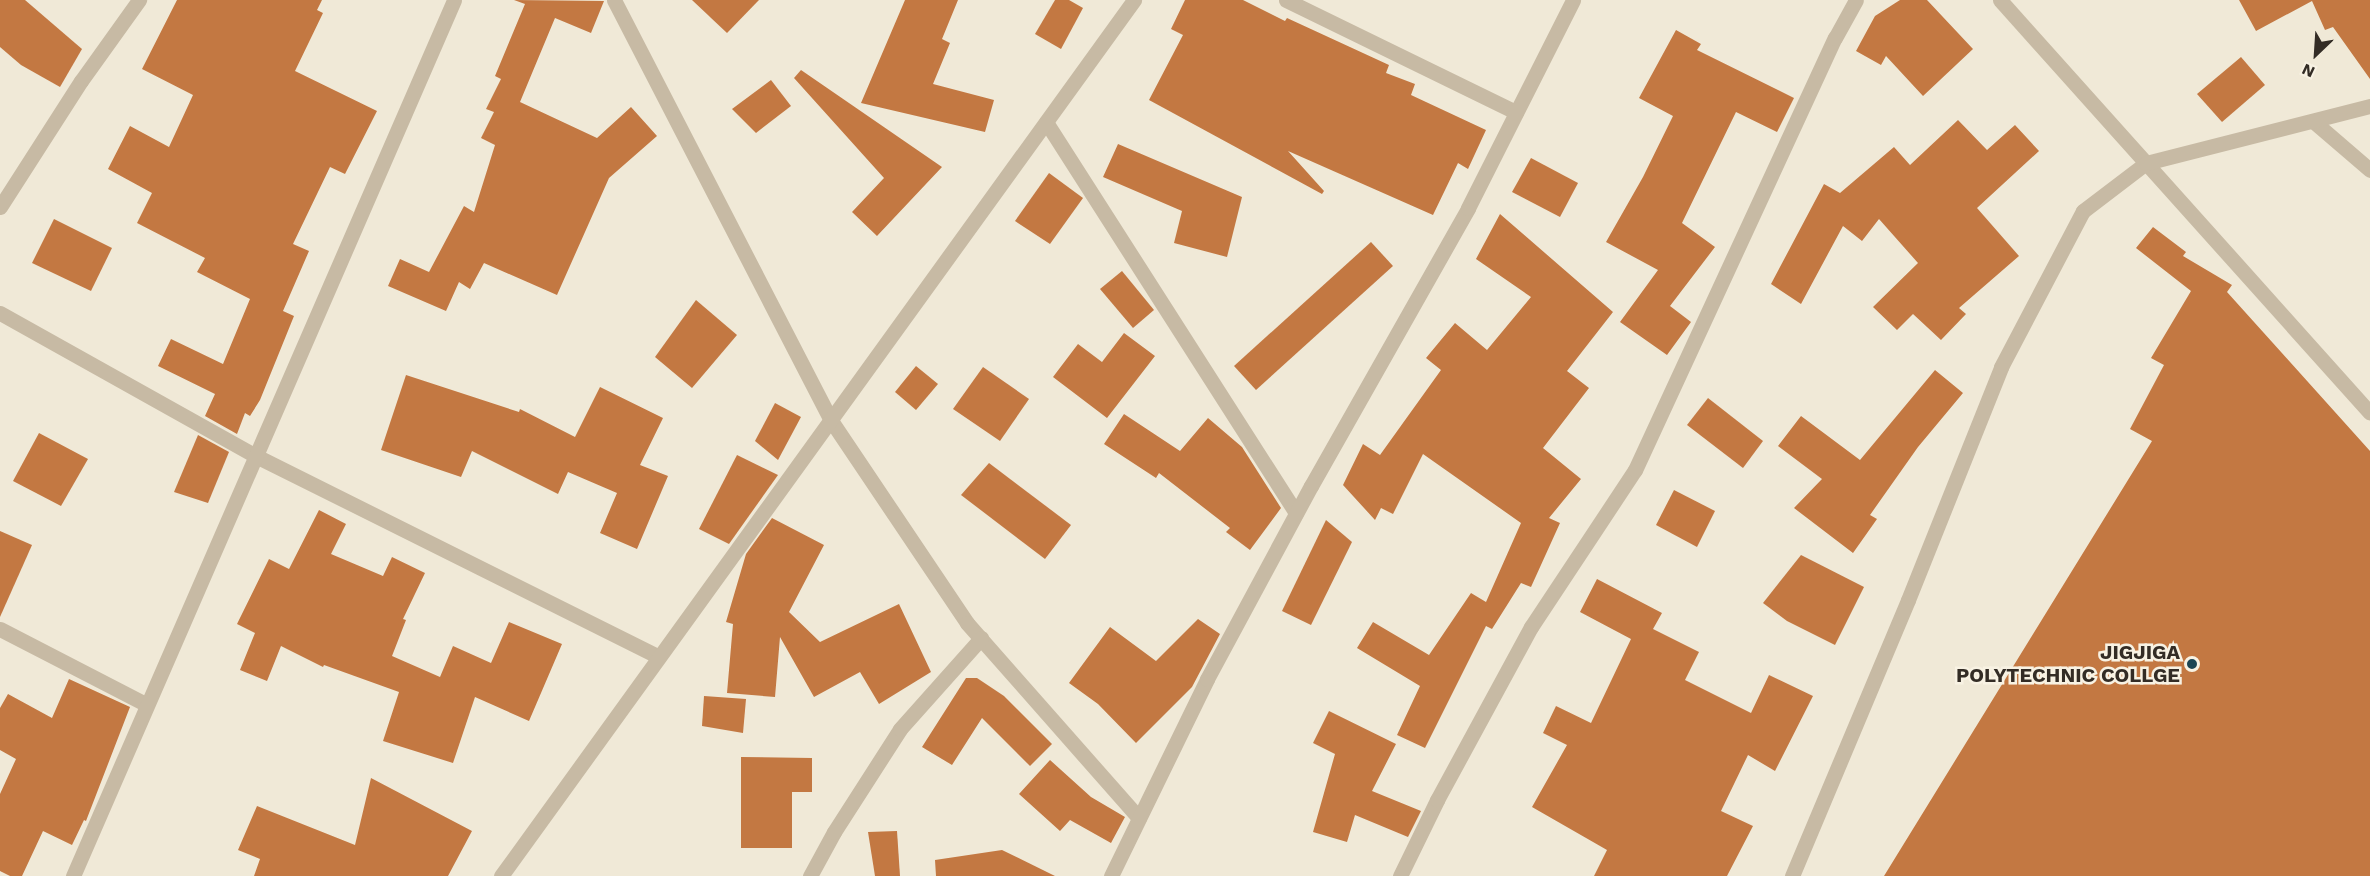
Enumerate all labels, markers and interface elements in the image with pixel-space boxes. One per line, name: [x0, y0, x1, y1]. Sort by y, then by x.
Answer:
north arrow: [2286, 24, 2346, 84]
text: N: [2299, 60, 2318, 82]
place label: JIGJIGA POLYTECHNIC COLLGE: [1956, 640, 2180, 687]
marker: JIGJIGA POLYTECHNIC COLLGE: [2185, 657, 2199, 671]

